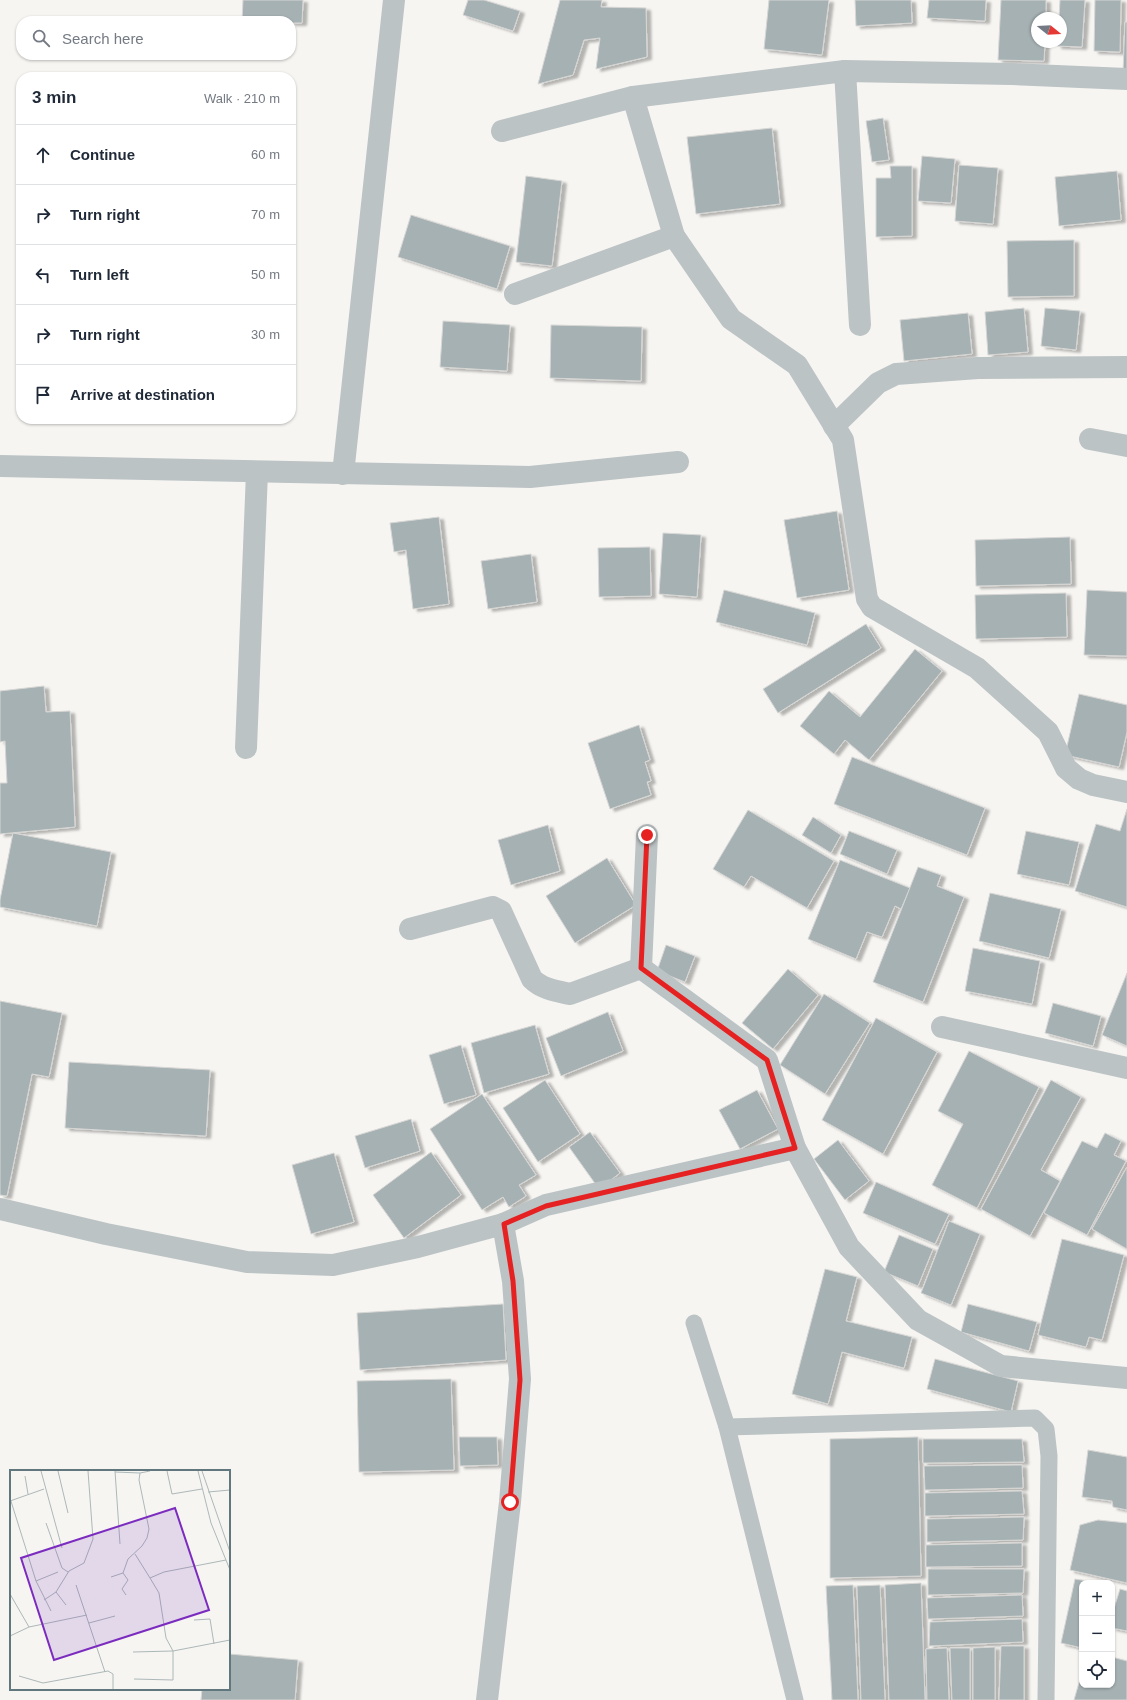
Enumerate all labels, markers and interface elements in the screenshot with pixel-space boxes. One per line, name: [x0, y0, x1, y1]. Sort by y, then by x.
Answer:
north arrow: [1031, 12, 1067, 48]
search box: [16, 16, 296, 60]
icon: search: [30, 27, 52, 49]
text: Search here: [62, 30, 144, 47]
text: 3 min: [32, 88, 76, 107]
text: Walk · 210 m: [204, 91, 280, 106]
icon: ahead: [32, 144, 54, 166]
text: Continue: [70, 146, 135, 163]
text: 60 m: [251, 147, 280, 162]
icon: right: [32, 204, 54, 226]
text: Turn right: [70, 206, 140, 223]
text: 70 m: [251, 207, 280, 222]
icon: left: [32, 264, 54, 286]
text: Turn left: [70, 266, 129, 283]
text: 50 m: [251, 267, 280, 282]
icon: right: [32, 324, 54, 346]
text: Turn right: [70, 326, 140, 343]
text: 30 m: [251, 327, 280, 342]
icon: arrive: [32, 384, 54, 406]
text: Arrive at destination: [70, 386, 215, 403]
route end: [638, 826, 656, 844]
inset map: [10, 1470, 230, 1690]
route start: [501, 1493, 519, 1511]
map controls: [1079, 1580, 1115, 1688]
button: +: [1079, 1580, 1115, 1616]
button: −: [1079, 1616, 1115, 1652]
button: locate: [1079, 1652, 1115, 1688]

